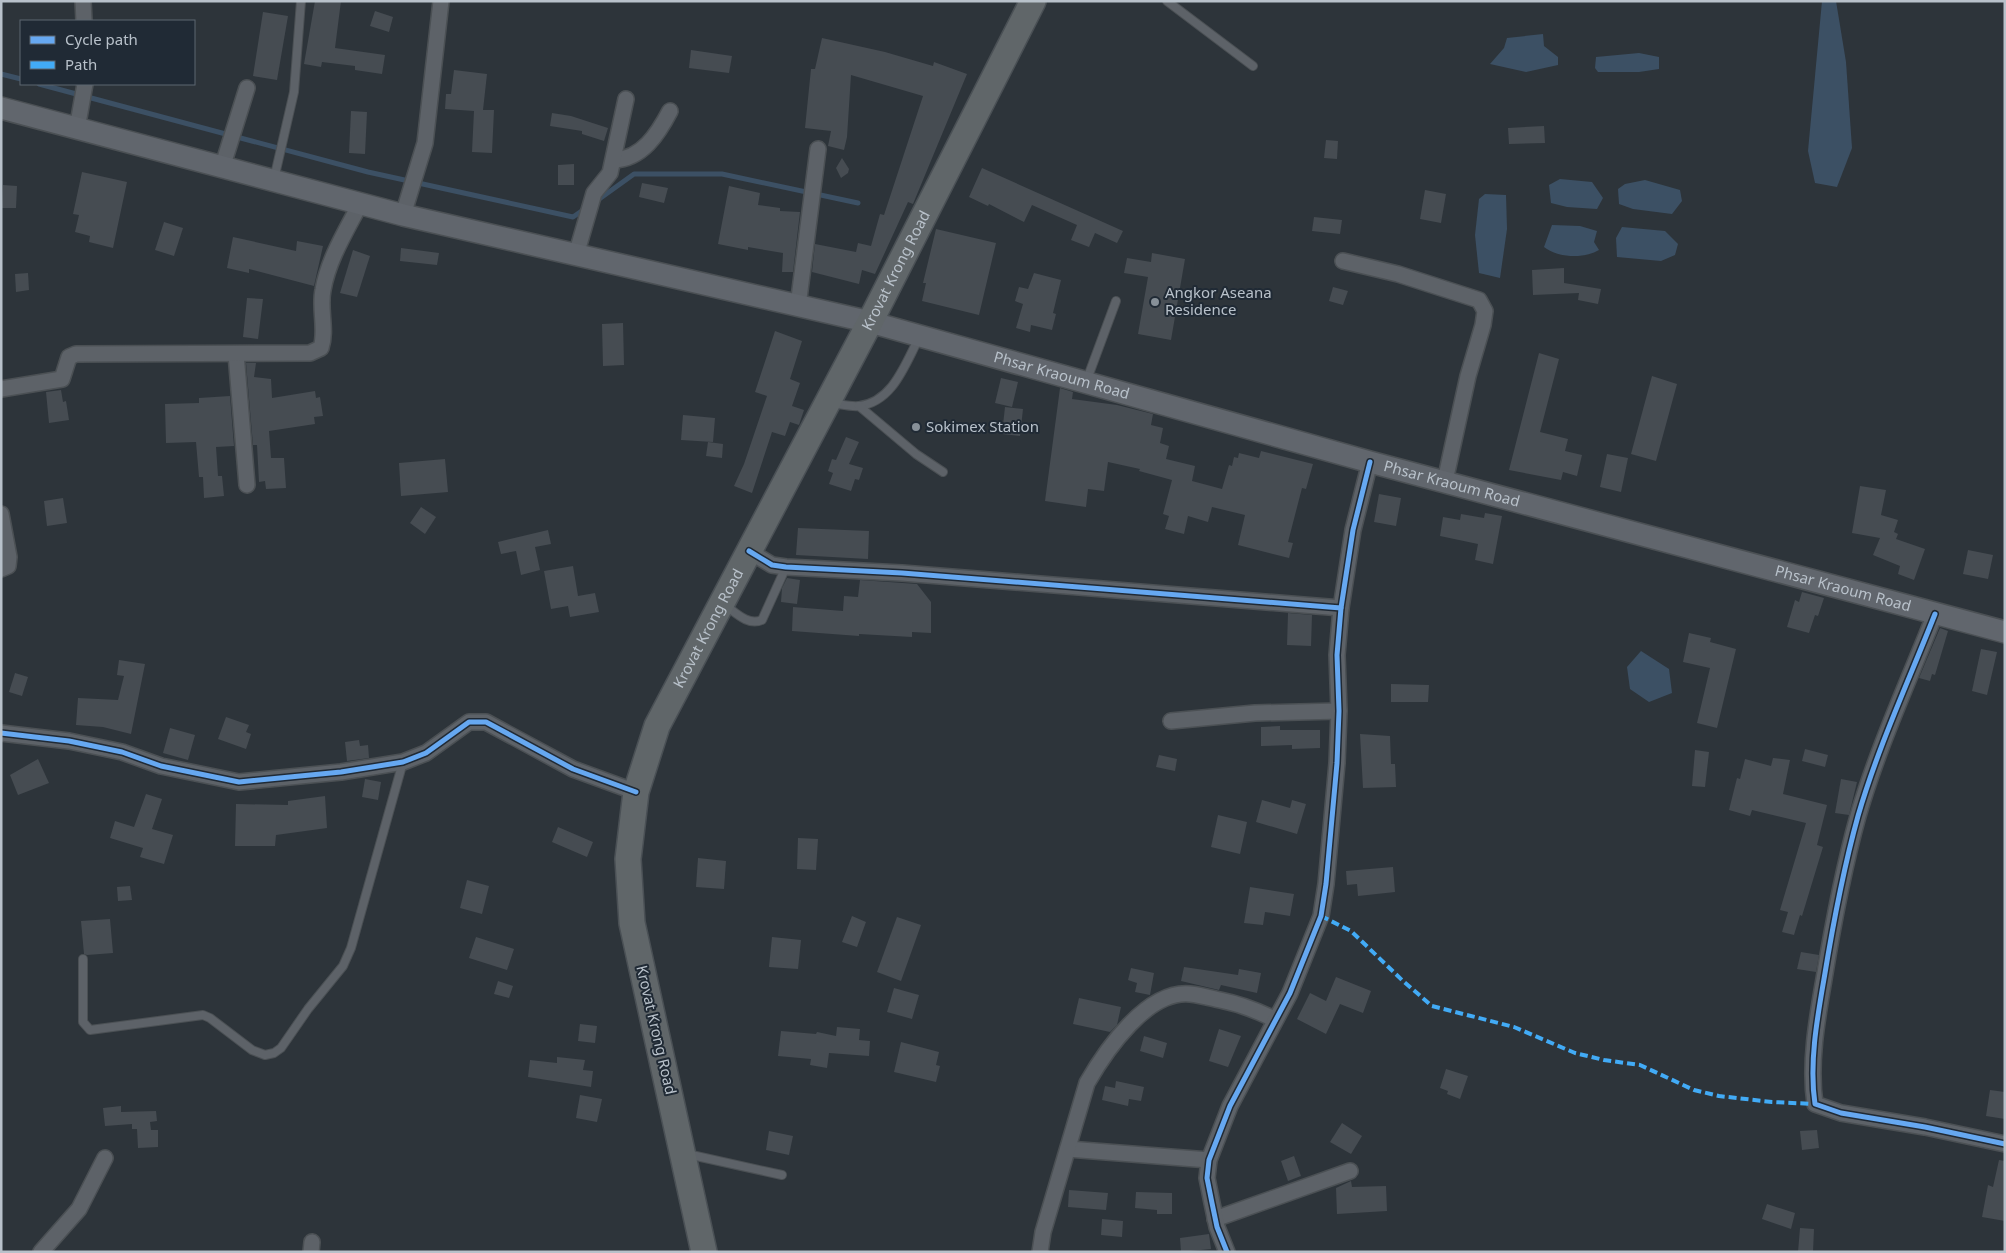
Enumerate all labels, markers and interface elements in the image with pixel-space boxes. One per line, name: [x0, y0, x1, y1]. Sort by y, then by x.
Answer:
legend: [20, 20, 195, 85]
text: Cycle path: [65, 29, 138, 49]
text: Path: [65, 54, 97, 74]
street label: Krovat Krong Road: [856, 207, 934, 334]
place label: Angkor Aseana Residence: [1165, 282, 1272, 319]
marker: Angkor Aseana Residence: [1149, 296, 1161, 308]
street label: Phsar Kraoum Road: [992, 346, 1132, 403]
place label: Sokimex Station: [926, 416, 1039, 436]
marker: Sokimex Station: [910, 421, 922, 433]
street label: Phsar Kraoum Road: [1382, 455, 1522, 511]
street label: Phsar Kraoum Road: [1773, 560, 1914, 615]
street label: Krovat Krong Road: [668, 565, 747, 691]
street label: Krovat Krong Road: [632, 963, 682, 1096]

